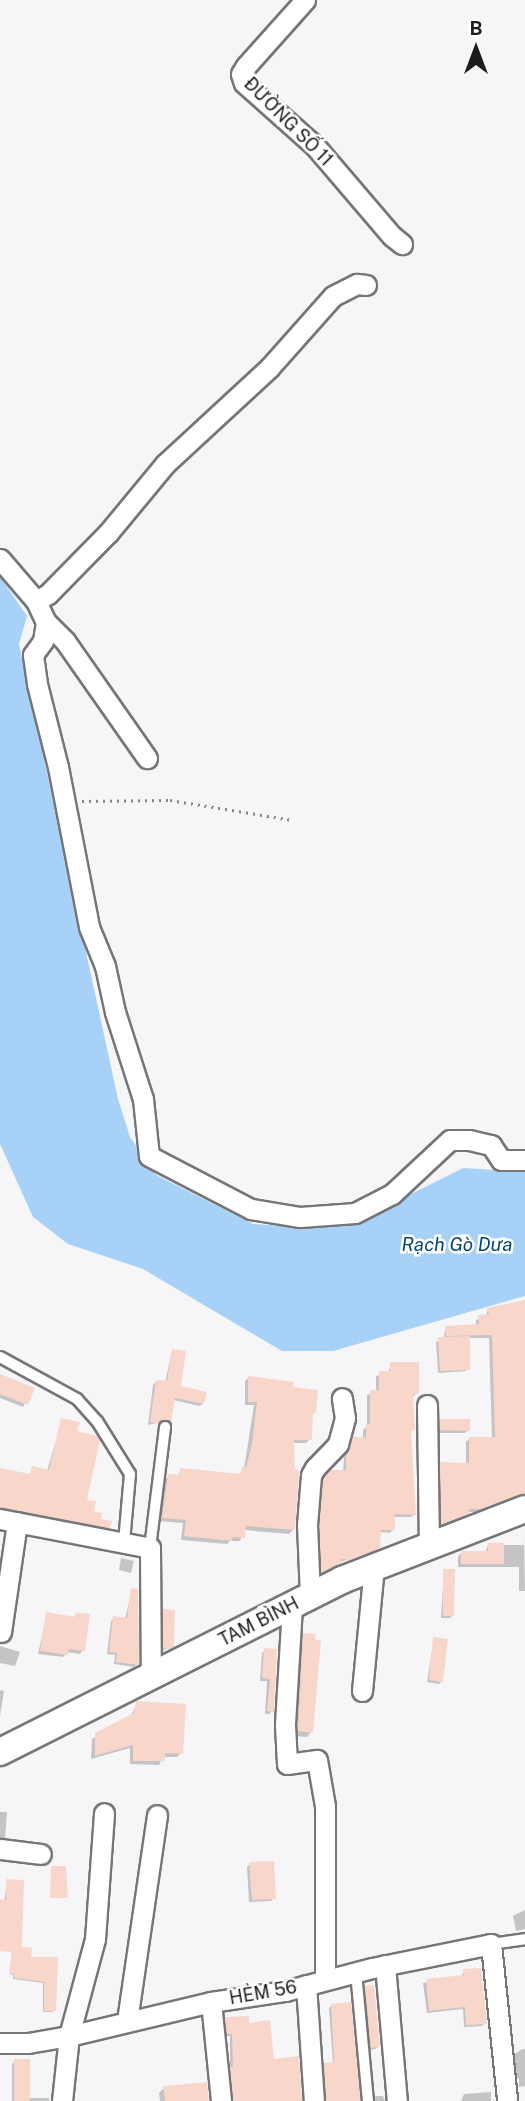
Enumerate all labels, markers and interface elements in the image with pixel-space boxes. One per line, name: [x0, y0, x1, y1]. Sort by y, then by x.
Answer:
north arrow: [441, 14, 511, 84]
text: B: [469, 17, 483, 39]
street label: ĐƯỜNG SỐ 11: [239, 73, 337, 171]
water label: Rạch Gò Dưa: [402, 1234, 512, 1256]
street label: TAM BÌNH: [215, 1593, 303, 1651]
street label: HẺM 56: [228, 1976, 298, 2010]

